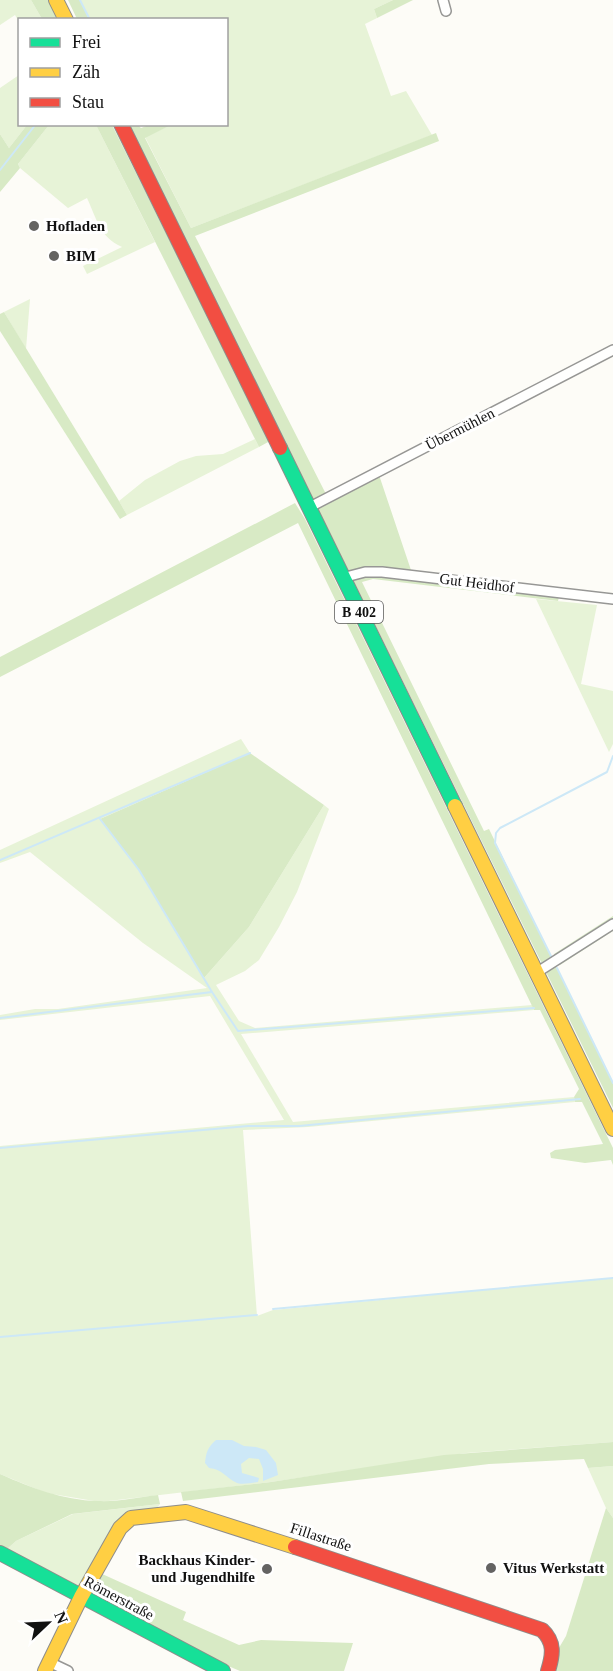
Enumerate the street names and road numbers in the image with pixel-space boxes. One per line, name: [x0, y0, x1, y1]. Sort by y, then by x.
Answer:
street label: Übermühlen: [423, 405, 497, 453]
street label: Gut Heidhof: [439, 570, 515, 596]
road number: B 402: [335, 601, 383, 623]
street label: Fillastraße: [288, 1520, 354, 1554]
street label: Römerstraße: [81, 1573, 157, 1623]

